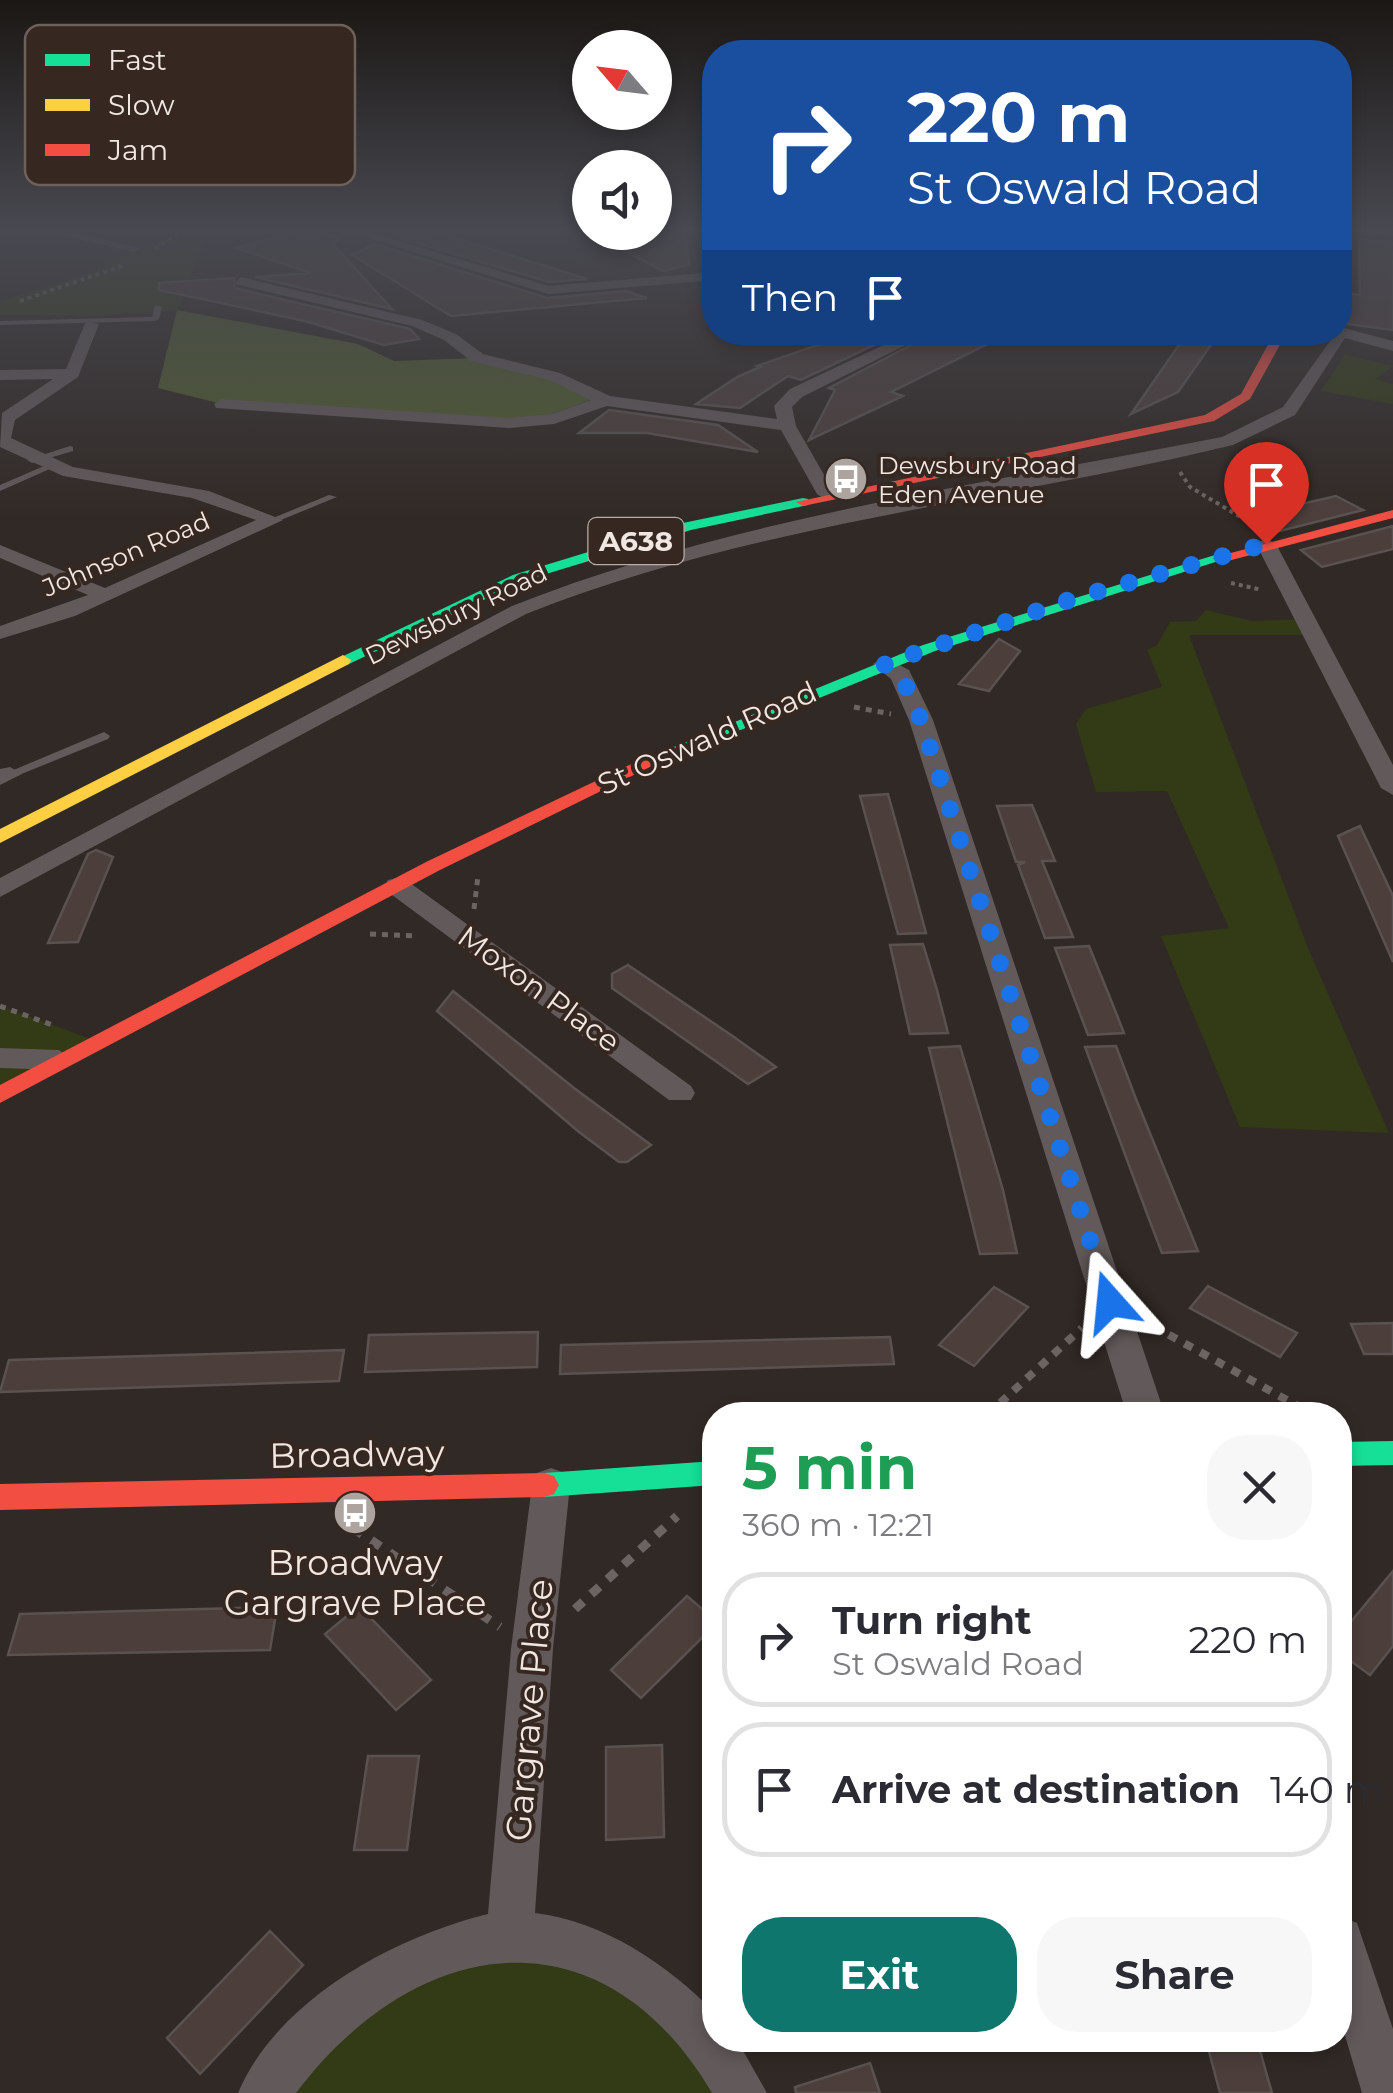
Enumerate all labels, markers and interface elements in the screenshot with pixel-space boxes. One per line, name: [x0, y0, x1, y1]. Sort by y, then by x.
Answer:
legend: [25, 25, 355, 185]
north arrow: [572, 30, 672, 130]
map controls: [572, 30, 672, 250]
text: Fast: [108, 43, 167, 77]
text: 220 m: [907, 74, 1130, 160]
icon: right: [742, 80, 872, 210]
text: Slow: [108, 88, 175, 122]
text: Jam: [107, 133, 168, 167]
button: sound: [572, 150, 672, 250]
text: St Oswald Road: [907, 160, 1261, 215]
icon: arrive: [858, 270, 913, 325]
text: Then: [742, 274, 838, 321]
pin: [1224, 442, 1309, 545]
place label: Dewsbury Road Eden Avenue: [878, 450, 1077, 509]
bus stop icon: Dewsbury Road Eden Avenue: [823, 456, 869, 502]
icon: arrive: [1239, 457, 1294, 512]
street label: Johnson Road: [37, 505, 214, 603]
road number: A638: [588, 518, 684, 564]
street label: Dewsbury Road: [360, 557, 552, 671]
street label: St Oswald Road: [592, 673, 822, 803]
street label: Moxon Place: [451, 918, 627, 1060]
position arrow: [1058, 1250, 1162, 1354]
street label: Broadway: [269, 1431, 445, 1477]
text: 5 min: [742, 1431, 917, 1504]
button: close: [1207, 1435, 1312, 1540]
bus stop icon: Broadway Gargrave Place: [332, 1490, 378, 1536]
text: 360 m · 12:21: [742, 1505, 934, 1544]
place label: Broadway Gargrave Place: [224, 1541, 486, 1624]
street label: Gargrave Place: [496, 1577, 562, 1843]
text: Turn right: [832, 1597, 1031, 1644]
icon: right: [747, 1612, 802, 1667]
text: 220 m: [1188, 1616, 1307, 1663]
text: St Oswald Road: [832, 1644, 1084, 1683]
icon: arrive: [747, 1762, 802, 1817]
text: Arrive at destination: [832, 1766, 1240, 1813]
text: 140 m: [1270, 1766, 1384, 1813]
button: Exit: [742, 1917, 1017, 2032]
button: Share: [1037, 1917, 1312, 2032]

